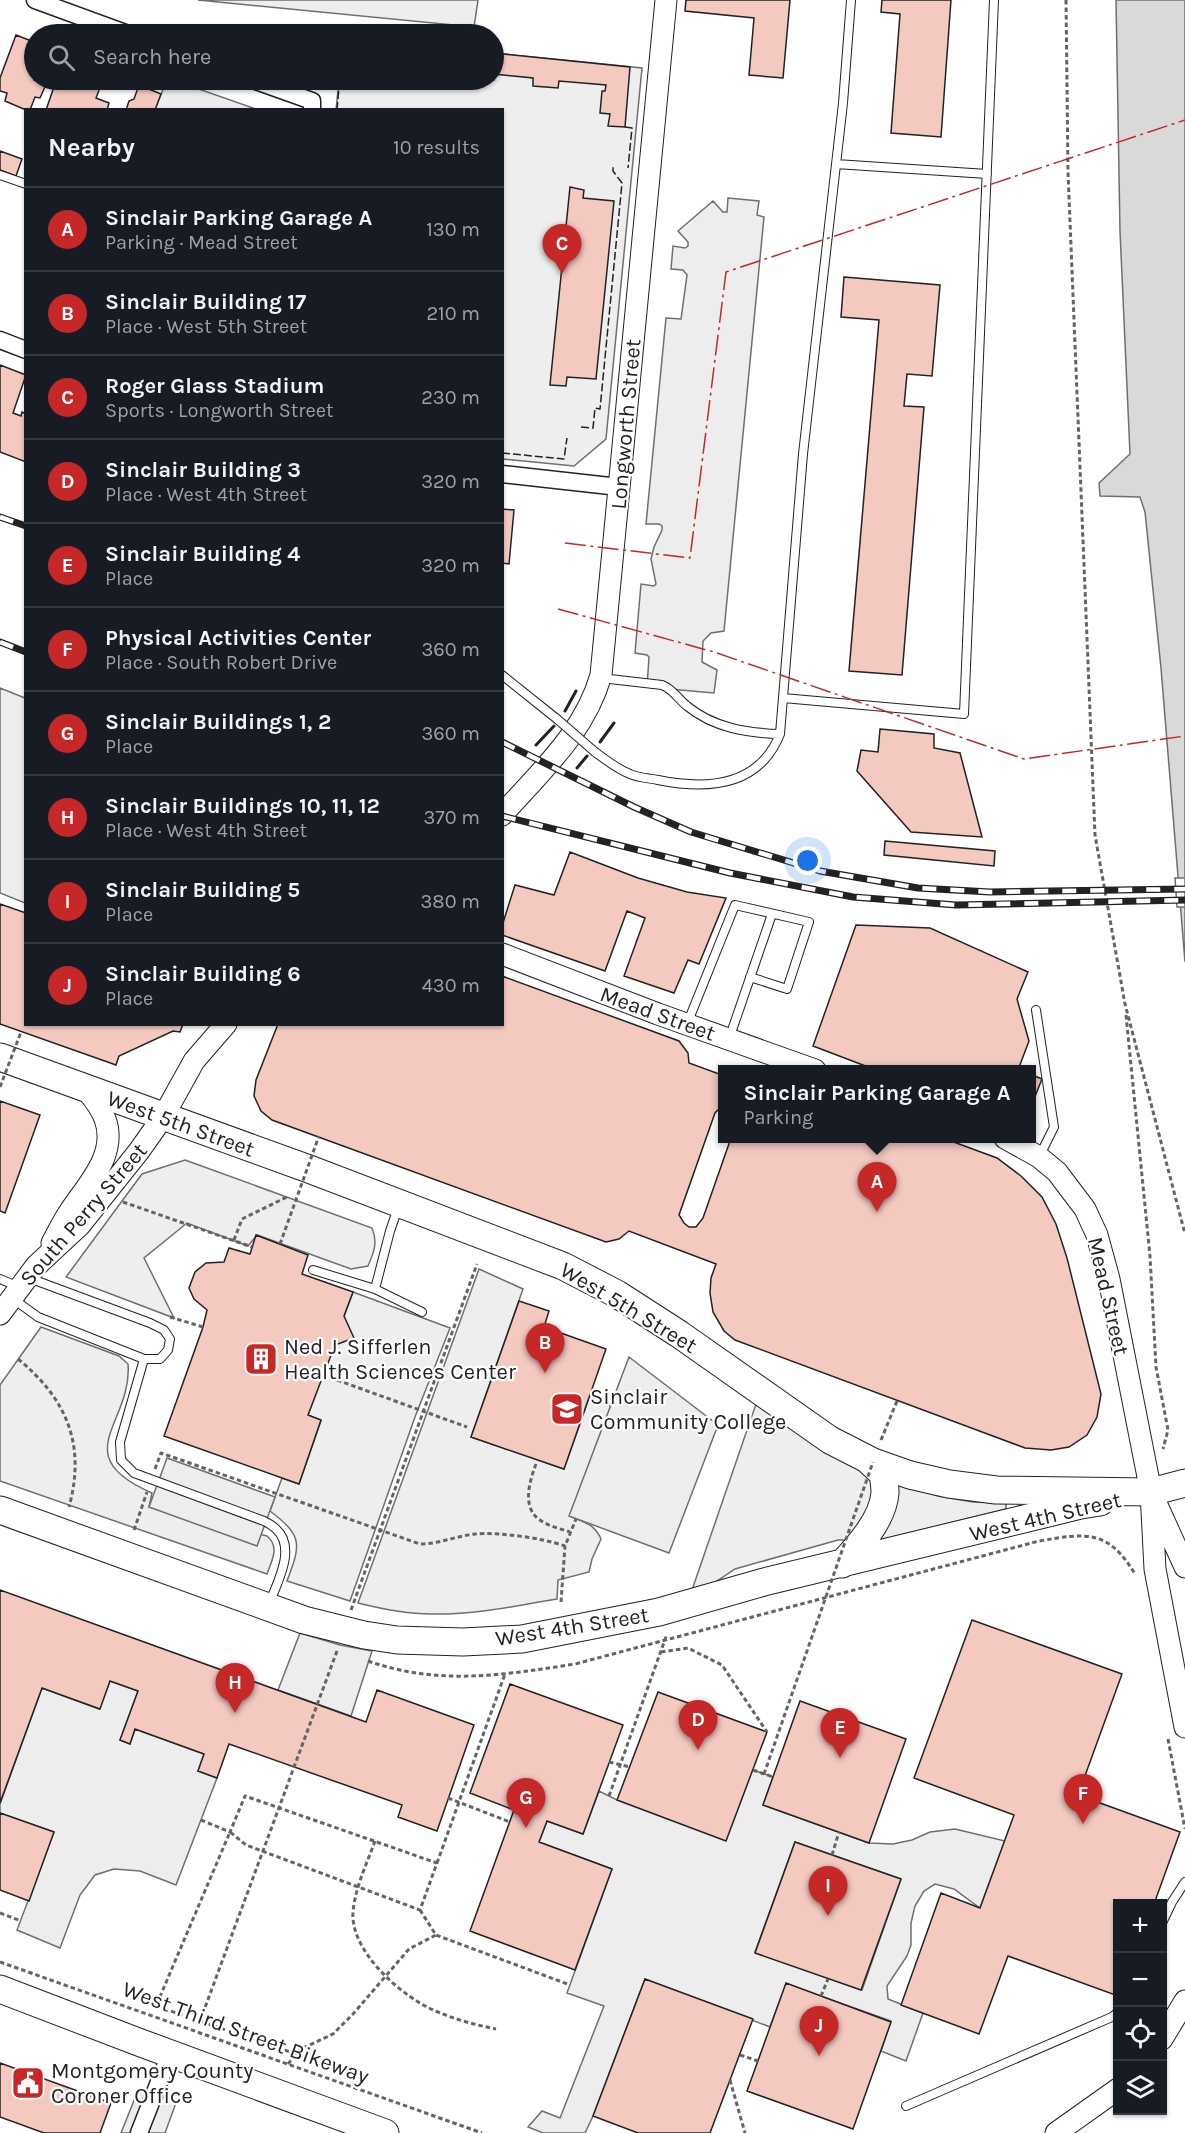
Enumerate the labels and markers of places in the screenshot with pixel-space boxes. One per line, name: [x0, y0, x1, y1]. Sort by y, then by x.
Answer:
pin: C: [542, 224, 582, 274]
pin: A: [858, 1162, 896, 1212]
pin: B: [526, 1324, 564, 1373]
place label: Ned J. Sifferlen Health Sciences Center: [284, 1334, 516, 1385]
building icon: Ned J. Sifferlen Health Sciences Center: [243, 1341, 279, 1377]
place label: Sinclair Community College: [590, 1384, 786, 1435]
school or university icon: Sinclair Community College: [549, 1391, 585, 1427]
pin: H: [216, 1664, 254, 1713]
pin: D: [678, 1700, 718, 1750]
pin: E: [820, 1708, 860, 1758]
pin: F: [1064, 1774, 1102, 1824]
pin: G: [506, 1778, 546, 1828]
pin: I: [808, 1866, 848, 1916]
pin: J: [800, 2006, 838, 2056]
place label: Montgomery County Coroner Office: [51, 2058, 254, 2109]
public building icon: Montgomery County Coroner Office: [10, 2065, 46, 2101]

